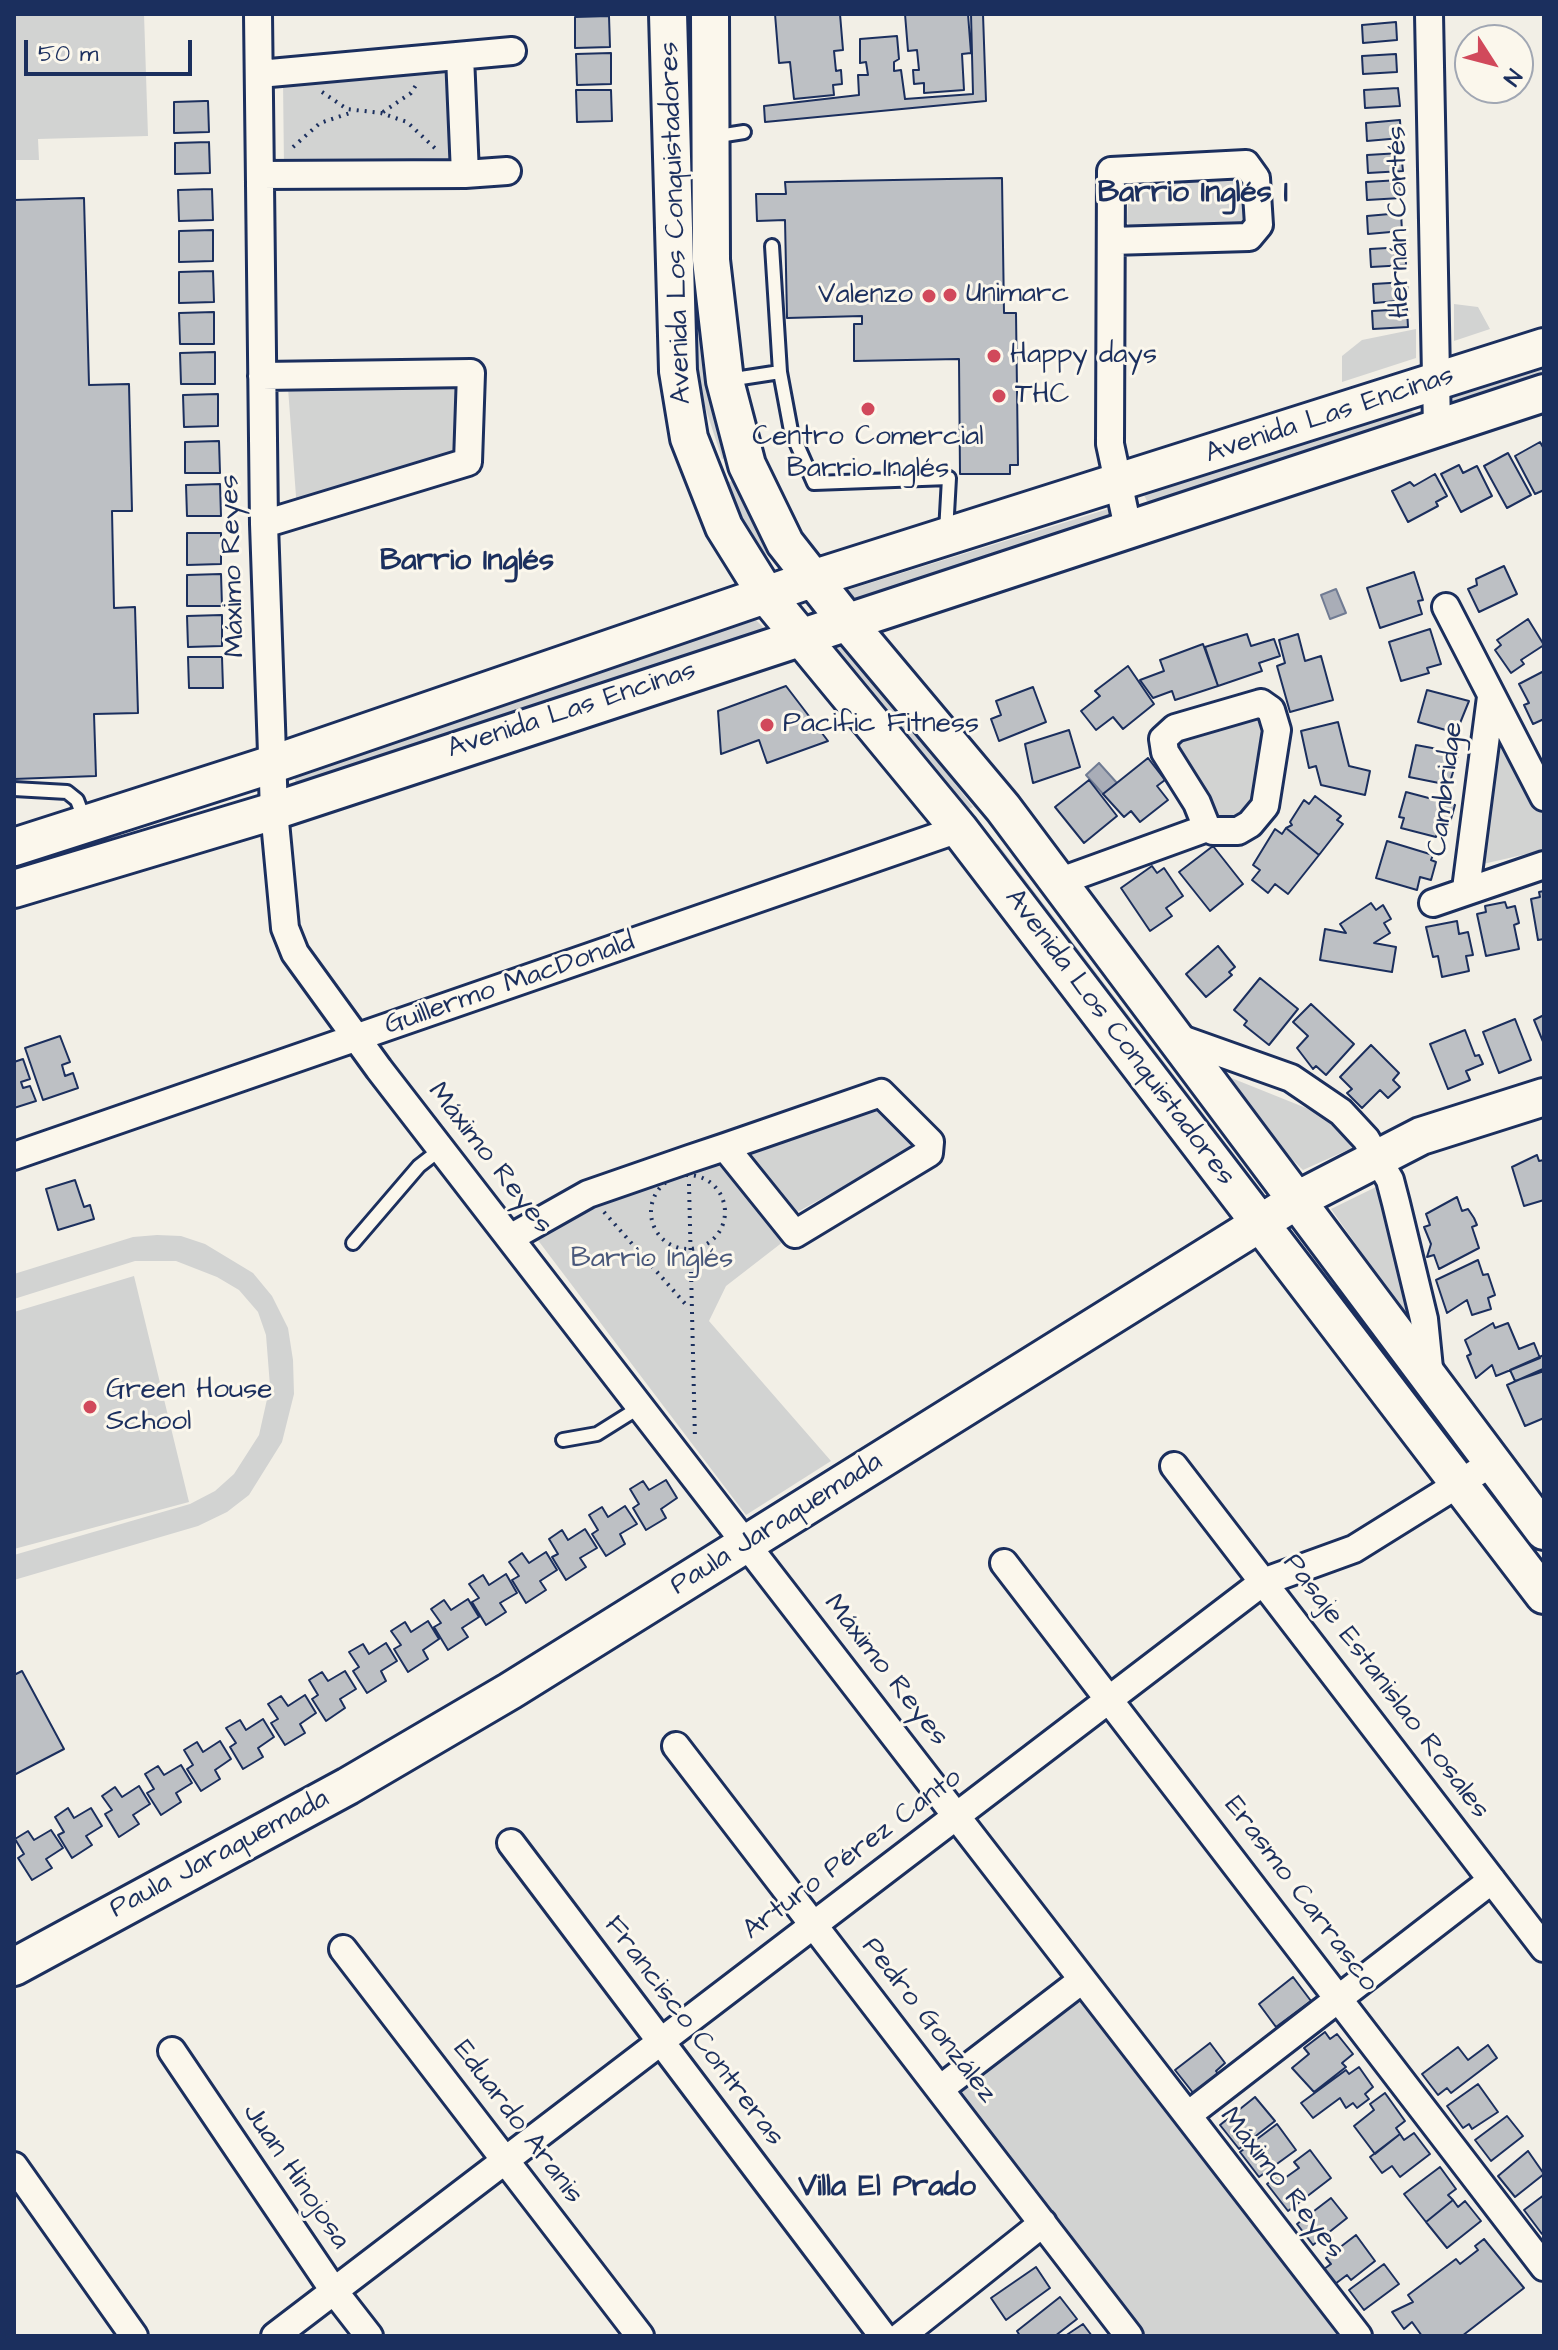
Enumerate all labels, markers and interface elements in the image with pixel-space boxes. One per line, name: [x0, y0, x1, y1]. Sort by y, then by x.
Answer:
scale bar: [28, 24, 196, 74]
north arrow: [1454, 24, 1534, 104]
text: 50 m: [38, 37, 98, 71]
street label: Avenida Los Conquistadores: [654, 41, 700, 405]
text: N: [1496, 63, 1529, 92]
street label: Hernán Cortés: [1382, 125, 1418, 319]
district label: Barrio Inglés I: [1098, 177, 1288, 213]
place label: Unimarc: [966, 278, 1069, 312]
place label: Valenzo: [818, 279, 913, 313]
marker: Unimarc: [941, 286, 959, 304]
marker: Valenzo: [920, 287, 938, 305]
place label: Happy days: [1010, 339, 1157, 373]
marker: Happy days: [985, 347, 1003, 365]
street label: Avenida Las Encinas: [1201, 360, 1459, 472]
place label: THC: [1015, 379, 1069, 413]
marker: THC: [990, 387, 1008, 405]
marker: Centro Comercial Barrio Inglés: [859, 400, 877, 418]
place label: Centro Comercial Barrio Inglés: [752, 421, 984, 487]
street label: Máximo Reyes: [214, 474, 254, 658]
district label: Barrio Inglés: [380, 545, 554, 581]
street label: Avenida Las Encinas: [443, 655, 701, 767]
place label: Pacific Fitness: [783, 708, 979, 742]
marker: Pacific Fitness: [758, 716, 776, 734]
street label: Cambridge: [1422, 720, 1472, 858]
street label: Avenida Los Conquistadores: [996, 883, 1242, 1193]
street label: Guillermo MacDonald: [381, 926, 639, 1044]
street label: Máximo Reyes: [419, 1076, 559, 1242]
park label: Barrio Inglés: [571, 1243, 733, 1277]
place label: Green House School: [106, 1374, 272, 1440]
marker: Green House School: [81, 1398, 99, 1416]
street label: Paula Jaraquemada: [665, 1446, 889, 1604]
street label: Pasaje Estanislao Rosales: [1274, 1548, 1496, 1826]
street label: Máximo Reyes: [815, 1588, 955, 1754]
street label: Arturo Pérez Canto: [737, 1762, 969, 1948]
street label: Paula Jaraquemada: [105, 1783, 335, 1927]
street label: Erasmo Carrasco: [1216, 1791, 1384, 1999]
street label: Francisco Contreras: [596, 1910, 790, 2154]
street label: Pedro González: [853, 1932, 1003, 2110]
street label: Eduardo Aranis: [445, 2035, 589, 2211]
street label: Juan Hinojosa: [234, 2098, 356, 2256]
street label: Máximo Reyes: [1211, 2101, 1351, 2267]
district label: Villa El Prado: [798, 2171, 976, 2207]

